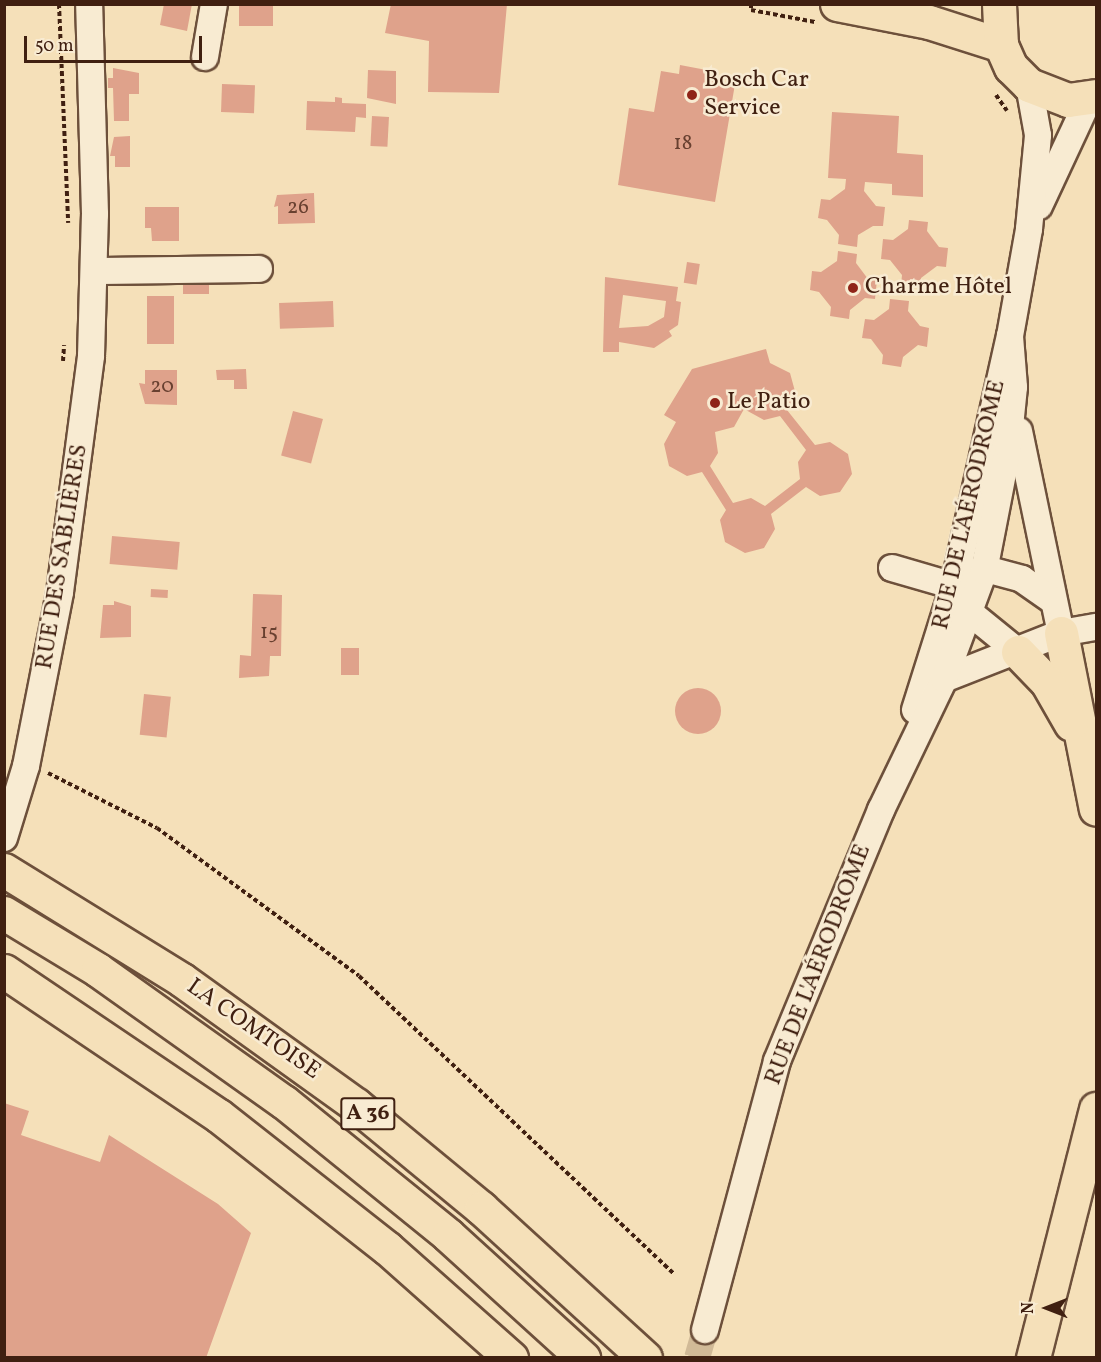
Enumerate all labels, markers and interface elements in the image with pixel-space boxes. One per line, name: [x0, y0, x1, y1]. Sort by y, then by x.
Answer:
scale bar: [27, 24, 206, 62]
text: 50 m: [35, 34, 74, 59]
place label: Bosch Car Service: [704, 67, 809, 123]
marker: Bosch Car Service: [685, 88, 699, 102]
house number: 18: [674, 131, 692, 157]
house number: 26: [287, 195, 309, 221]
place label: Charme Hôtel: [865, 274, 1012, 302]
marker: Charme Hôtel: [846, 281, 860, 295]
house number: 20: [150, 374, 174, 400]
street label: RUE DE L'AÉRODROME: [927, 377, 1013, 633]
place label: Le Patio: [727, 389, 811, 417]
marker: Le Patio: [708, 396, 722, 410]
street label: RUE DES SABLIÈRES: [31, 442, 95, 672]
house number: 15: [260, 620, 278, 646]
street label: RUE DE L'AÉRODROME: [760, 841, 878, 1089]
street label: LA COMTOISE: [181, 973, 325, 1087]
road number: A 36: [340, 1095, 397, 1133]
north arrow: [1017, 1278, 1077, 1338]
text: N: [1018, 1302, 1040, 1314]

